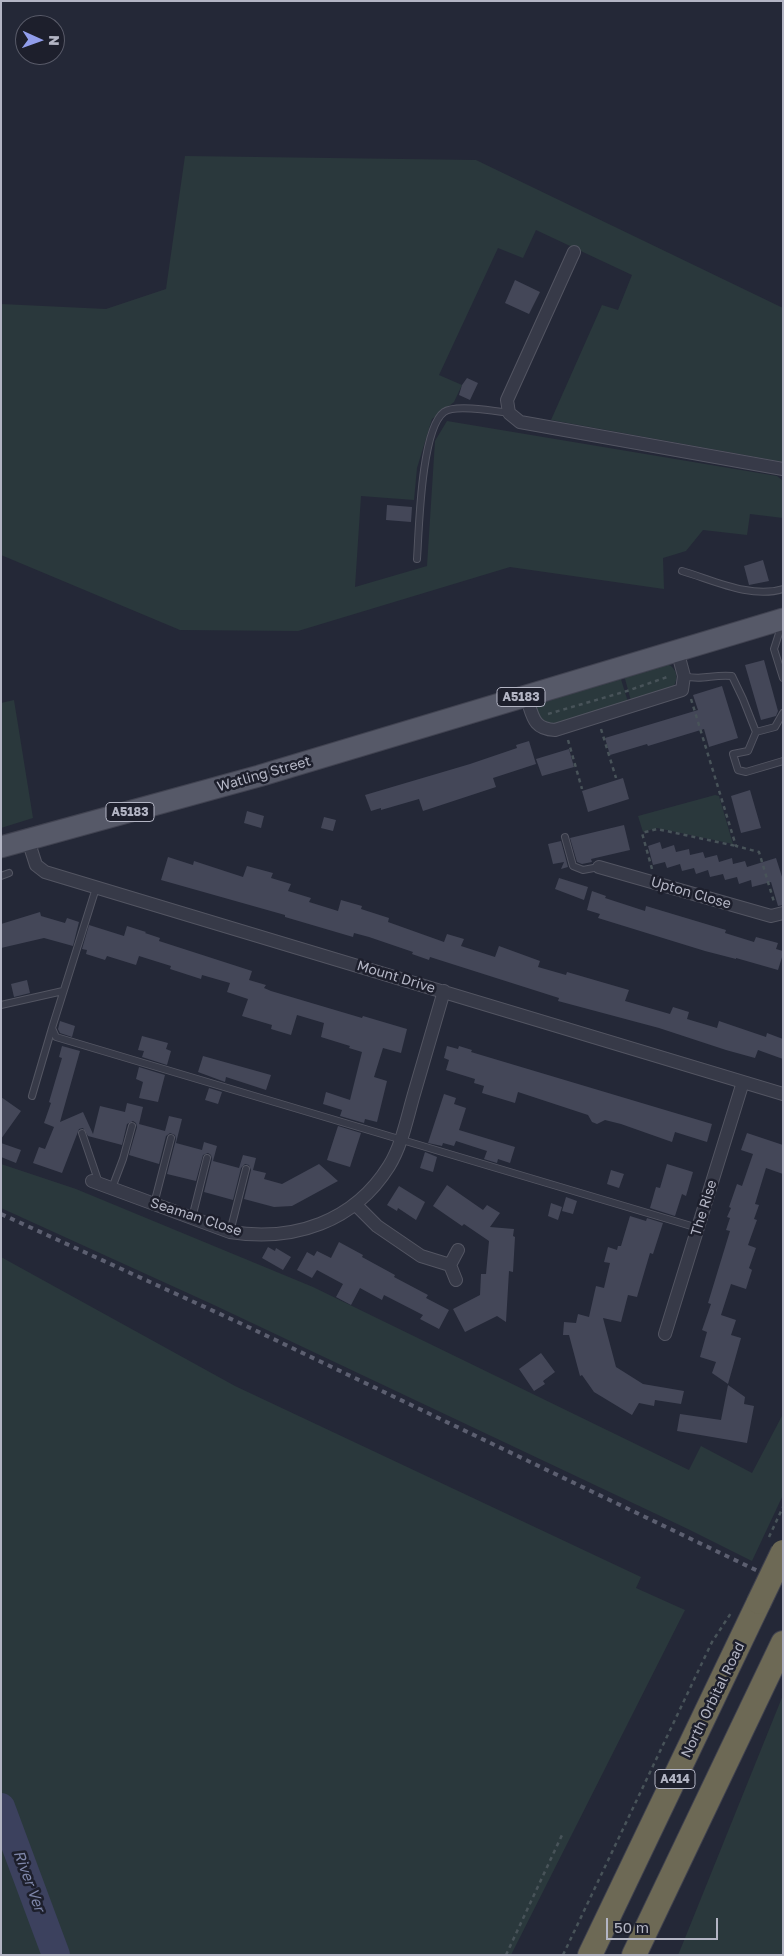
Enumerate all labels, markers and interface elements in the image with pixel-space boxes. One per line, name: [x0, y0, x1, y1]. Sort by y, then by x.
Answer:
north arrow: [15, 15, 65, 65]
text: N: [46, 35, 63, 46]
road number: A5183: [497, 688, 545, 706]
street label: Watling Street: [215, 753, 313, 795]
road number: A5183: [106, 802, 154, 822]
street label: Upton Close: [649, 874, 733, 912]
street label: Mount Drive: [355, 957, 437, 997]
street label: The Rise: [688, 1178, 720, 1238]
street label: Seaman Close: [148, 1194, 244, 1240]
street label: North Orbital Road: [678, 1639, 748, 1761]
road number: A414: [655, 1770, 695, 1788]
water label: River Ver: [10, 1848, 48, 1914]
scale bar: [609, 1908, 722, 1940]
text: 50 m: [614, 1918, 649, 1936]

